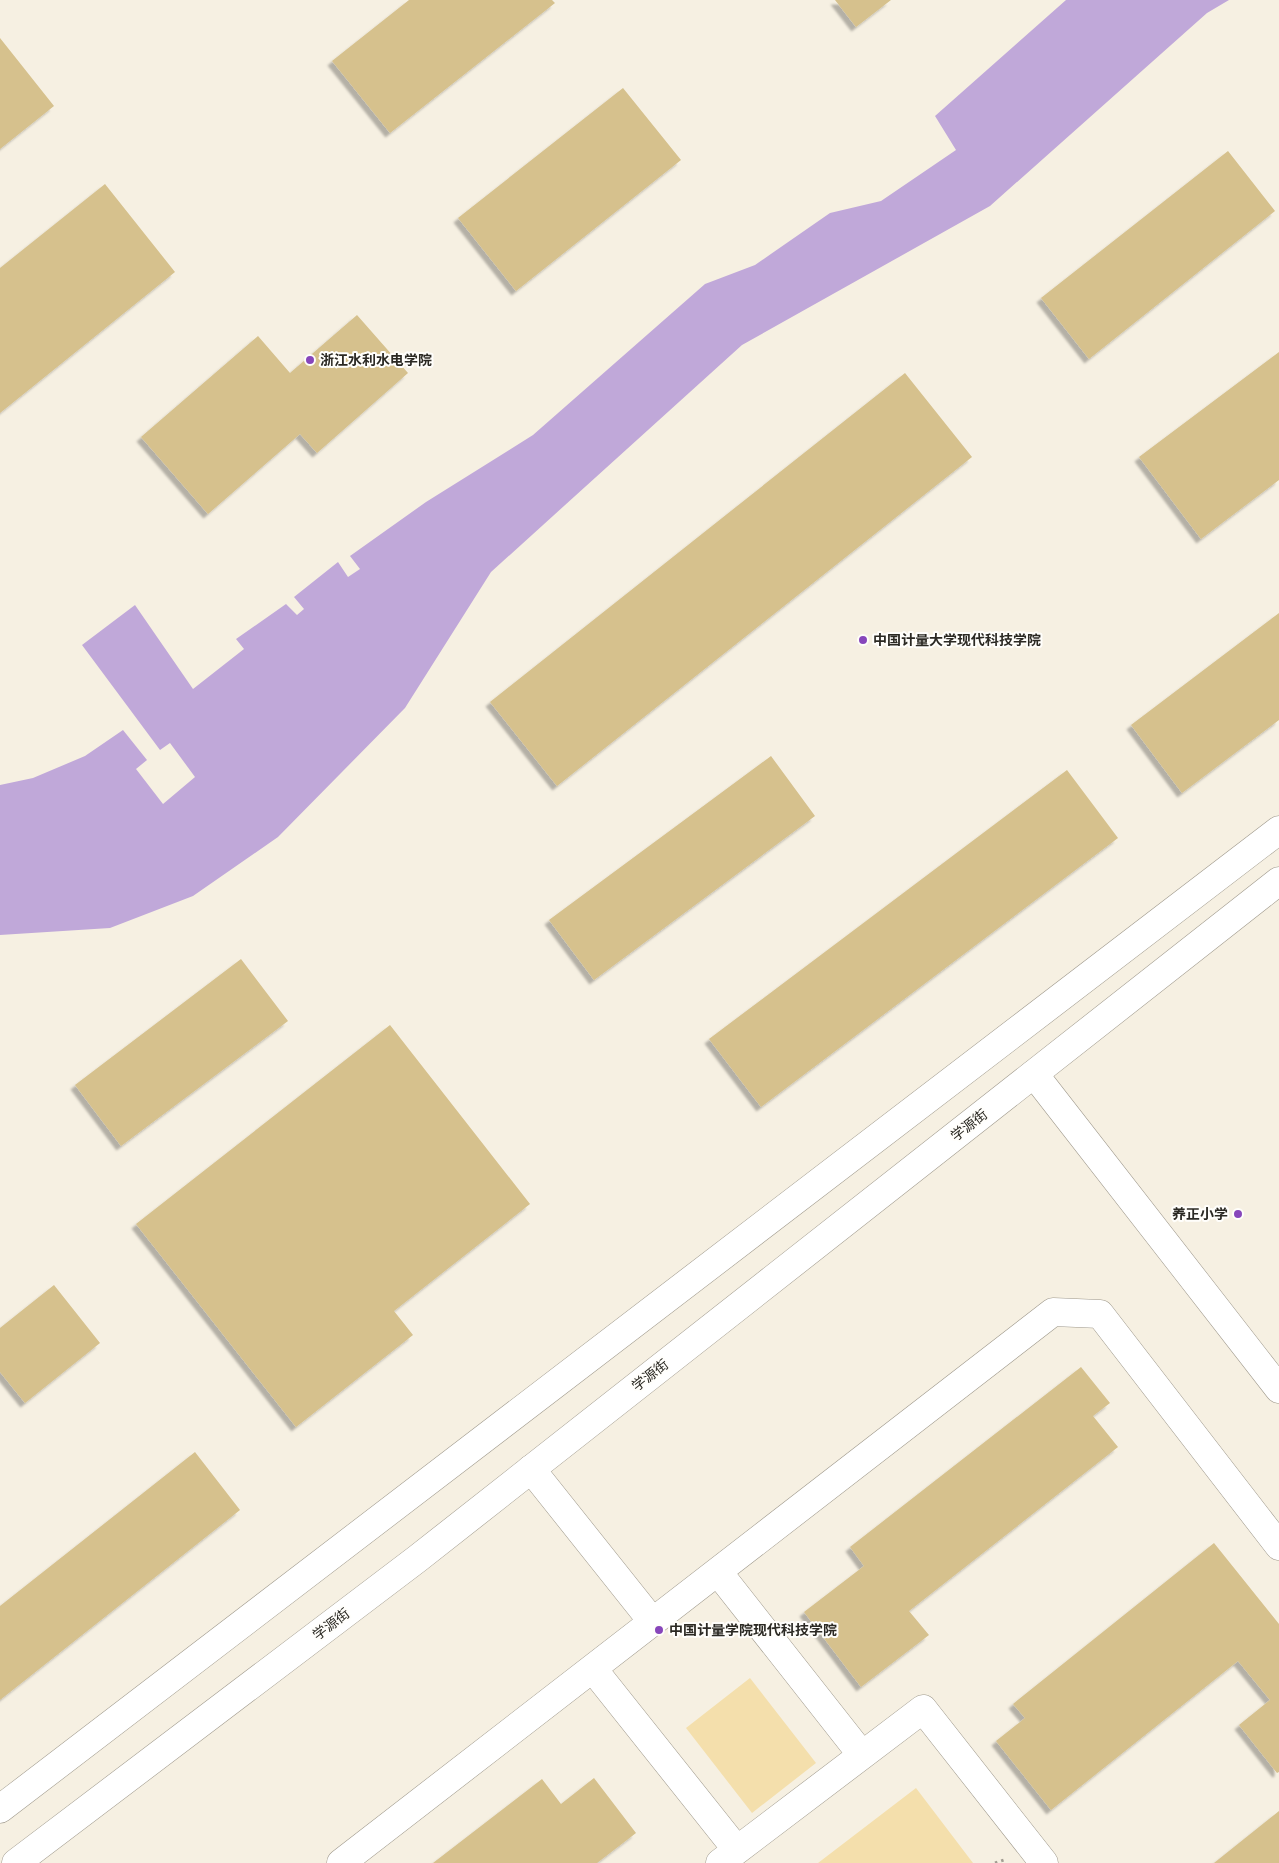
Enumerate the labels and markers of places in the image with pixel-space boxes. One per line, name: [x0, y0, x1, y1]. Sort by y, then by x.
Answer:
place label: 浙江水利水电学院: [320, 351, 432, 368]
marker: 浙江水利水电学院: [304, 354, 316, 366]
place label: 中国计量大学现代科技学院: [873, 631, 1041, 648]
marker: 中国计量大学现代科技学院: [857, 634, 869, 646]
place label: 养正小学: [1172, 1205, 1228, 1222]
marker: 养正小学: [1232, 1208, 1244, 1220]
place label: 中国计量学院现代科技学院: [669, 1621, 837, 1638]
marker: 中国计量学院现代科技学院: [653, 1624, 665, 1636]

